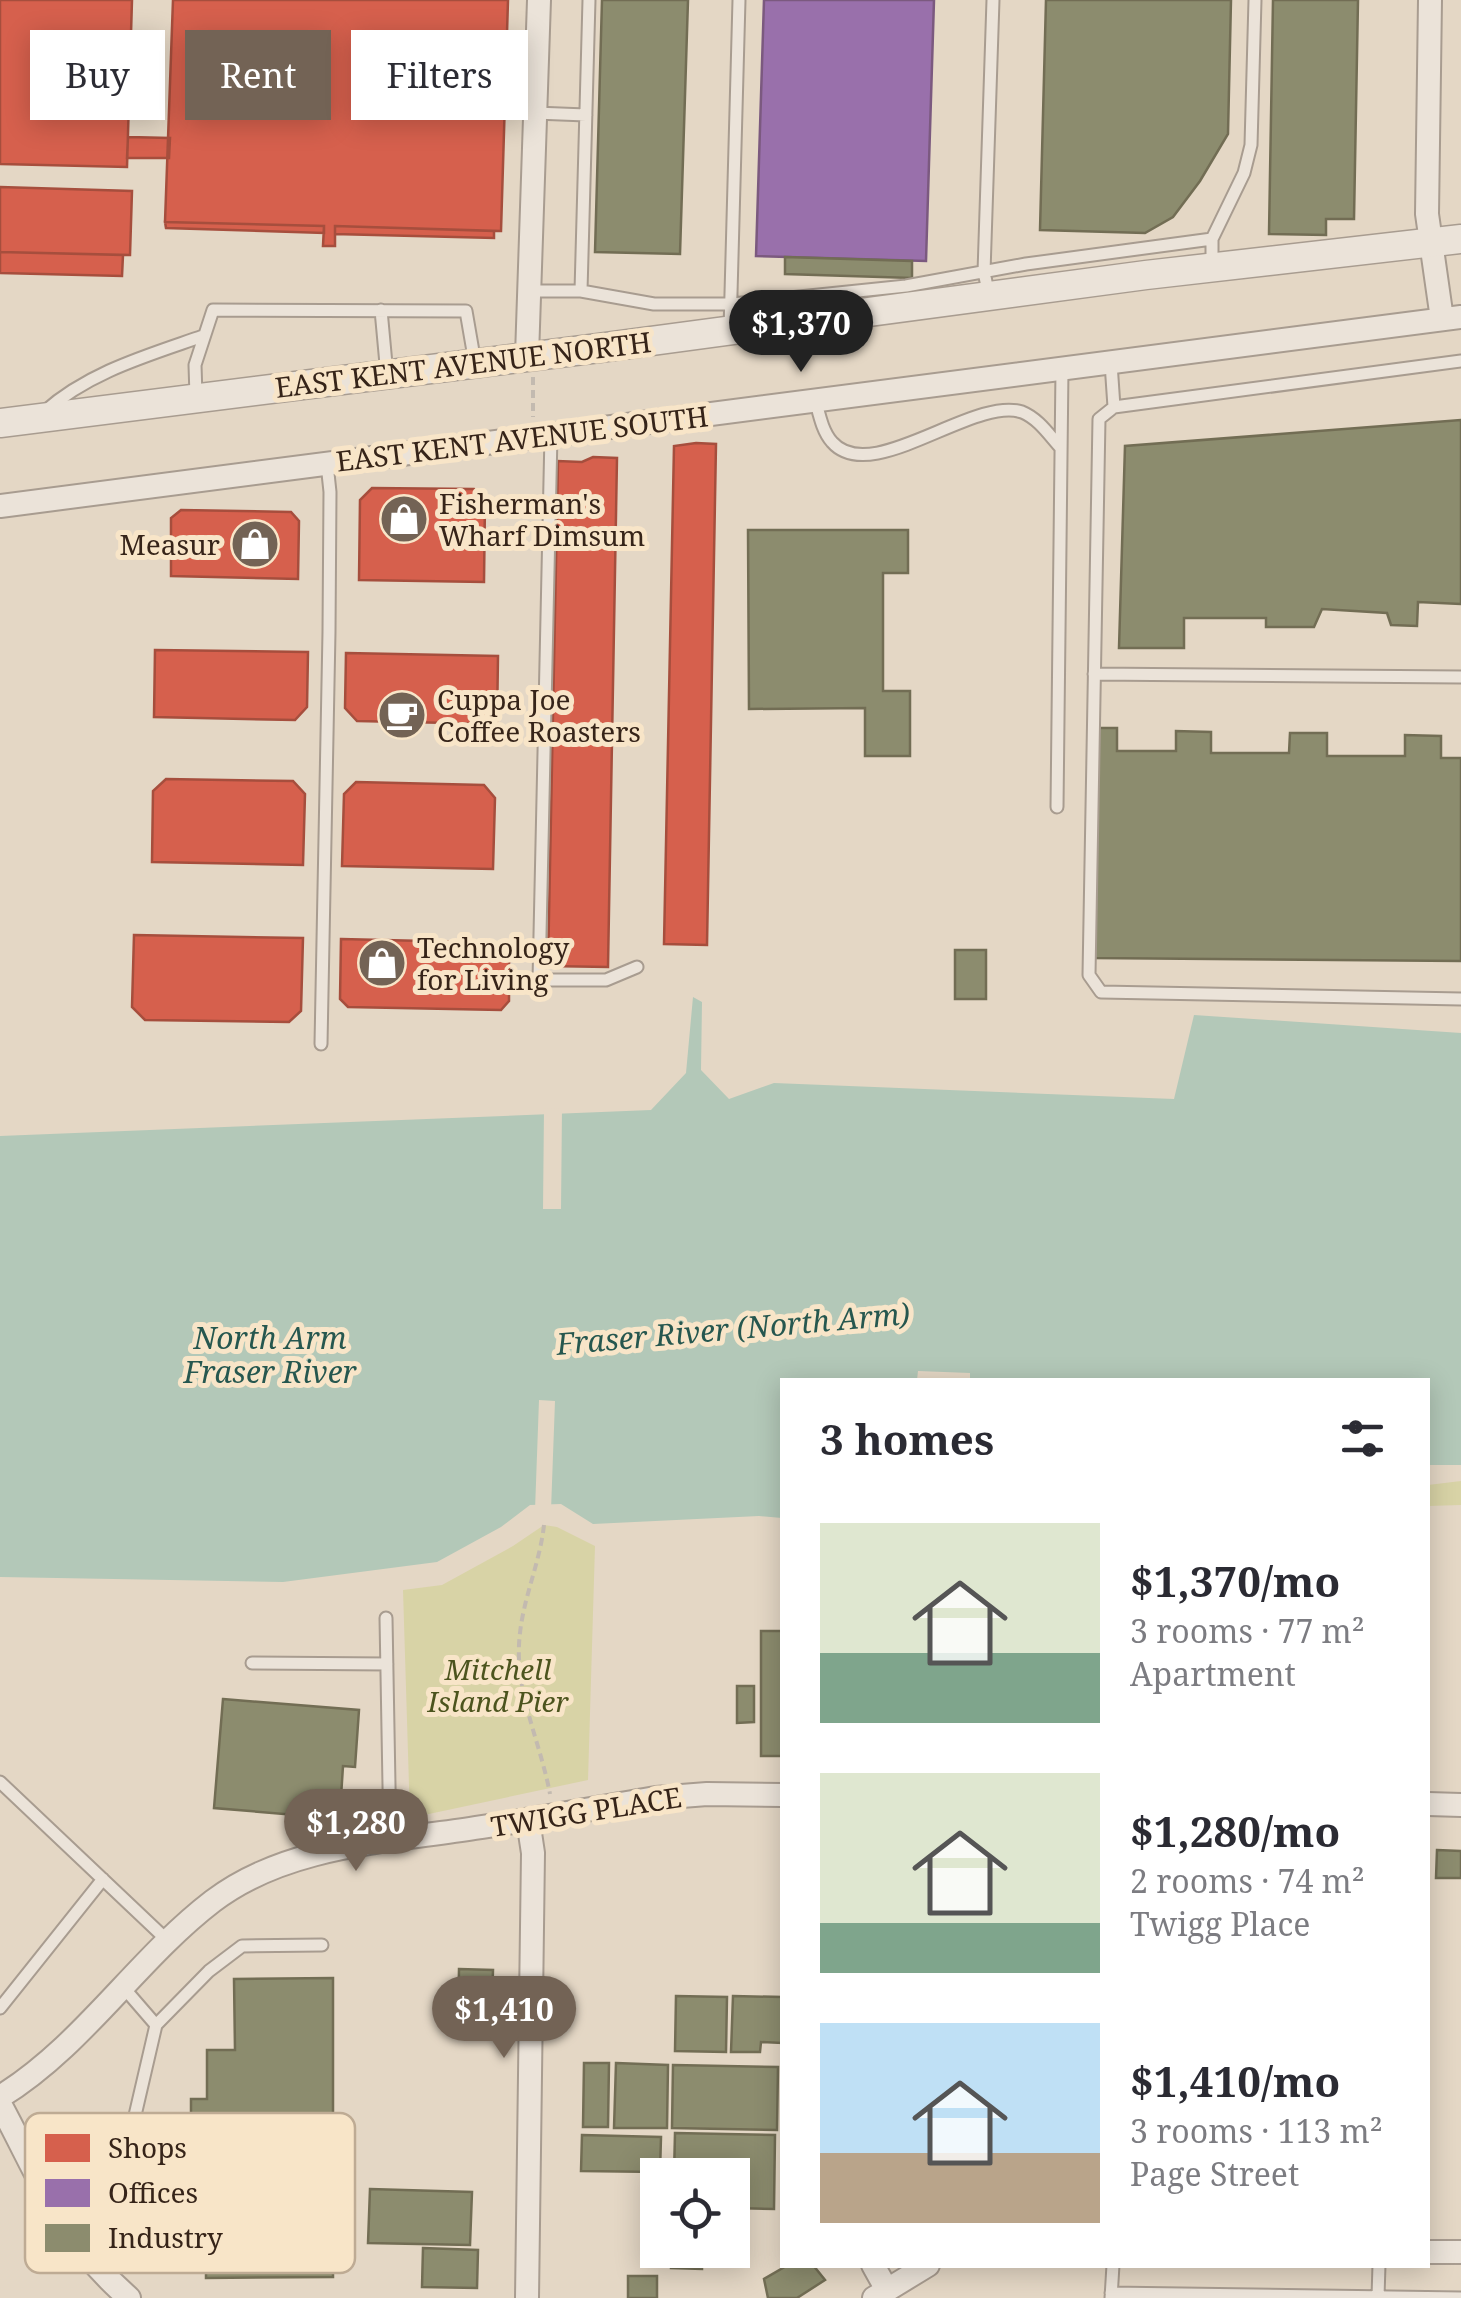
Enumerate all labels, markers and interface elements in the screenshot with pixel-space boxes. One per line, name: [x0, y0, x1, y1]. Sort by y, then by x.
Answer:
chip: Buy: [30, 30, 165, 120]
chip: Rent: [185, 30, 331, 120]
chip: Filters: [351, 30, 528, 120]
pin: $1,370: [720, 290, 882, 375]
text: $1,370: [751, 301, 851, 344]
street label: EAST KENT AVENUE NORTH: [273, 322, 653, 406]
street label: EAST KENT AVENUE SOUTH: [334, 396, 710, 480]
place label: Fisherman's Wharf Dimsum: [439, 484, 645, 554]
shop icon: Fisherman's Wharf Dimsum: [378, 493, 430, 545]
shop icon: Measur: [229, 518, 281, 570]
place label: Measur: [119, 525, 220, 563]
place label: Cuppa Joe Coffee Roasters: [437, 680, 641, 750]
cafe icon: Cuppa Joe Coffee Roasters: [376, 689, 428, 741]
place label: Technology for Living: [417, 928, 569, 998]
shop icon: Technology for Living: [356, 937, 408, 989]
water label: Fraser River (North Arm): [554, 1292, 911, 1364]
water label: North Arm Fraser River: [182, 1317, 357, 1392]
text: 3 homes: [820, 1410, 994, 1467]
icon: filters: [1335, 1411, 1390, 1466]
text: $1,370/mo: [1130, 1552, 1340, 1609]
icon: home: [900, 1563, 1020, 1683]
text: 3 rooms · 77 m²: [1130, 1609, 1365, 1652]
park label: Mitchell Island Pier: [426, 1650, 569, 1720]
text: Apartment: [1130, 1652, 1296, 1695]
street label: TWIGG PLACE: [488, 1777, 684, 1845]
pin: $1,280: [275, 1789, 437, 1874]
text: $1,280: [306, 1800, 406, 1843]
text: $1,280/mo: [1130, 1802, 1340, 1859]
icon: home: [900, 1813, 1020, 1933]
text: 2 rooms · 74 m²: [1130, 1859, 1365, 1902]
text: Twigg Place: [1130, 1902, 1310, 1945]
pin: $1,410: [423, 1976, 585, 2061]
text: $1,410: [454, 1987, 554, 2030]
text: $1,410/mo: [1130, 2052, 1340, 2109]
icon: home: [900, 2063, 1020, 2183]
text: 3 rooms · 113 m²: [1130, 2109, 1383, 2152]
legend: [25, 2113, 355, 2273]
text: Shops: [108, 2128, 187, 2166]
text: Page Street: [1130, 2152, 1299, 2195]
map controls: [640, 2158, 750, 2268]
button: locate: [640, 2158, 750, 2268]
text: Offices: [108, 2173, 198, 2211]
text: Industry: [108, 2218, 223, 2256]

